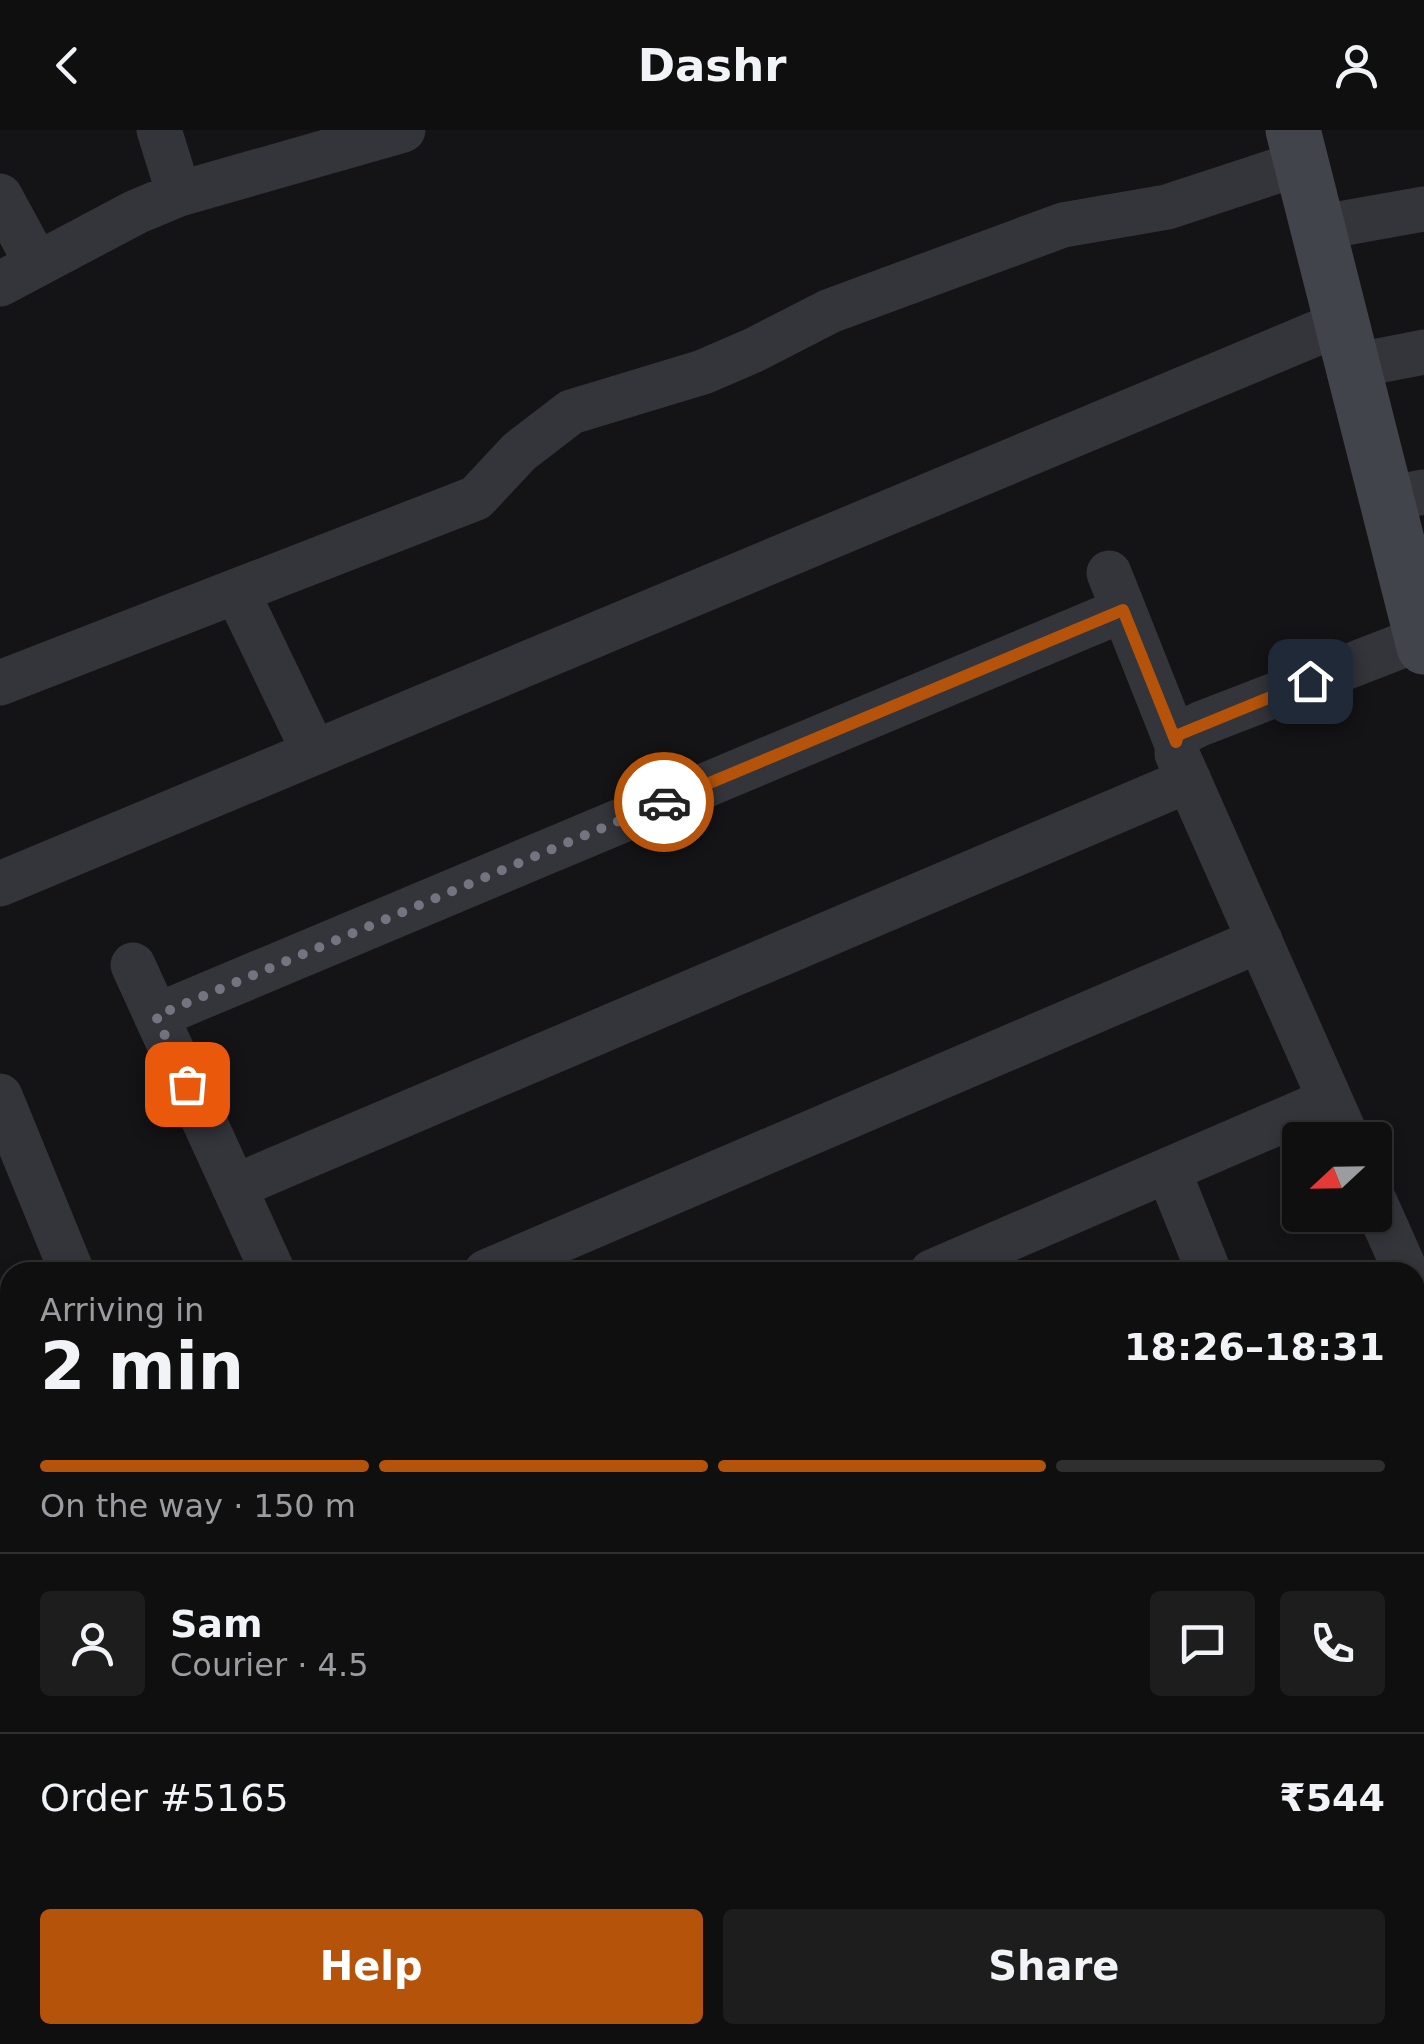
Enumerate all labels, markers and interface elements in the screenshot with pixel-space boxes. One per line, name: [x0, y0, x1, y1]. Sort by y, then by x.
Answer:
icon: back: [40, 38, 95, 93]
icon: person: [1329, 38, 1384, 93]
text: Dashr: [638, 39, 786, 92]
pin: [1268, 639, 1353, 724]
icon: home: [1283, 654, 1338, 709]
courier: [614, 752, 714, 852]
icon: car: [637, 775, 692, 830]
pin: [145, 1042, 230, 1127]
icon: bag: [160, 1057, 215, 1112]
north arrow: [1282, 1122, 1392, 1232]
map controls: [1282, 1122, 1392, 1232]
text: Arriving in: [40, 1291, 204, 1329]
text: 18:26–18:31: [1124, 1325, 1385, 1369]
text: 2 min: [40, 1329, 244, 1404]
text: On the way · 150 m: [40, 1487, 356, 1525]
button: person: [40, 1591, 145, 1696]
button: chat: [1150, 1591, 1255, 1696]
button: phone: [1280, 1591, 1385, 1696]
text: Sam: [170, 1602, 263, 1646]
text: Courier · 4.5: [170, 1646, 369, 1684]
text: Order #5165: [40, 1776, 289, 1820]
text: ₹544: [1279, 1776, 1385, 1820]
button: Help: [40, 1909, 703, 2024]
button: Share: [723, 1909, 1385, 2024]

